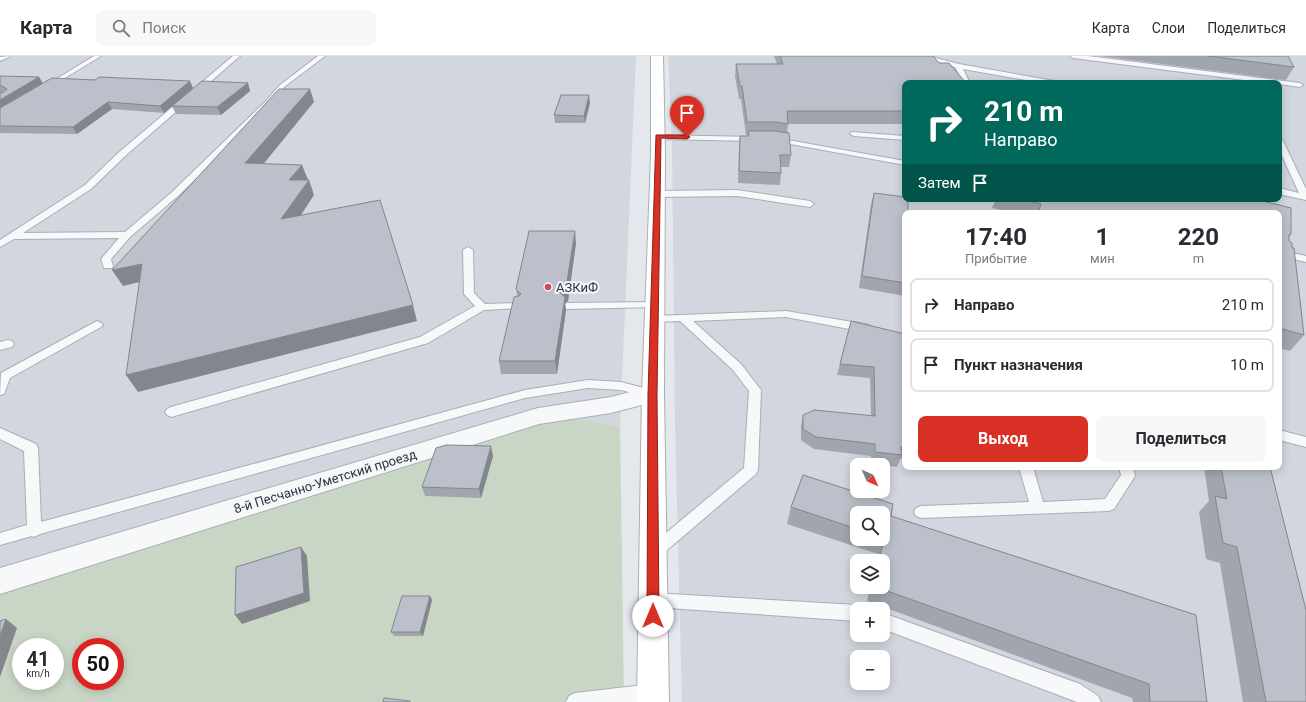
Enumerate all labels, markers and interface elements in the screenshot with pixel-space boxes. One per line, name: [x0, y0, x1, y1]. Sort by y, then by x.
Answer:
search box: [96, 10, 376, 46]
text: Карта: [20, 16, 72, 39]
icon: search: [110, 17, 132, 39]
text: Поиск: [142, 19, 186, 37]
text: Карта: [1092, 20, 1130, 36]
text: Слои: [1152, 20, 1185, 36]
text: Поделиться: [1207, 20, 1286, 36]
text: 210 m: [984, 95, 1063, 128]
pin: [670, 96, 704, 137]
icon: right: [918, 96, 970, 148]
icon: arrive: [676, 102, 698, 124]
text: Направо: [984, 129, 1057, 150]
icon: arrive: [969, 172, 991, 194]
text: Затем: [918, 174, 961, 192]
text: 17:40: [965, 223, 1027, 251]
text: 1: [1095, 223, 1109, 251]
text: 220: [1178, 223, 1219, 251]
text: Прибытие: [965, 251, 1027, 266]
text: мин: [1090, 251, 1115, 266]
text: m: [1193, 251, 1204, 266]
place label: АЗКиФ: [556, 280, 598, 295]
marker: АЗКиФ: [543, 282, 553, 292]
icon: right: [920, 294, 942, 316]
text: Направо: [954, 296, 1015, 314]
text: 210 m: [1222, 296, 1264, 314]
icon: arrive: [920, 354, 942, 376]
text: Пункт назначения: [954, 356, 1083, 374]
text: 10 m: [1230, 356, 1264, 374]
button: Выход: [918, 416, 1088, 462]
button: Поделиться: [1096, 416, 1266, 462]
street label: 8-й Песчанно-Уметский проезд: [232, 446, 418, 516]
north arrow: [850, 458, 890, 498]
map controls: [850, 458, 890, 690]
button: search: [850, 506, 890, 546]
button: layers: [850, 554, 890, 594]
position arrow: [632, 595, 674, 637]
button: +: [850, 602, 890, 642]
speed limit sign: 50: [72, 638, 124, 690]
text: 41: [27, 647, 49, 671]
button: −: [850, 650, 890, 690]
text: km/h: [26, 668, 50, 679]

